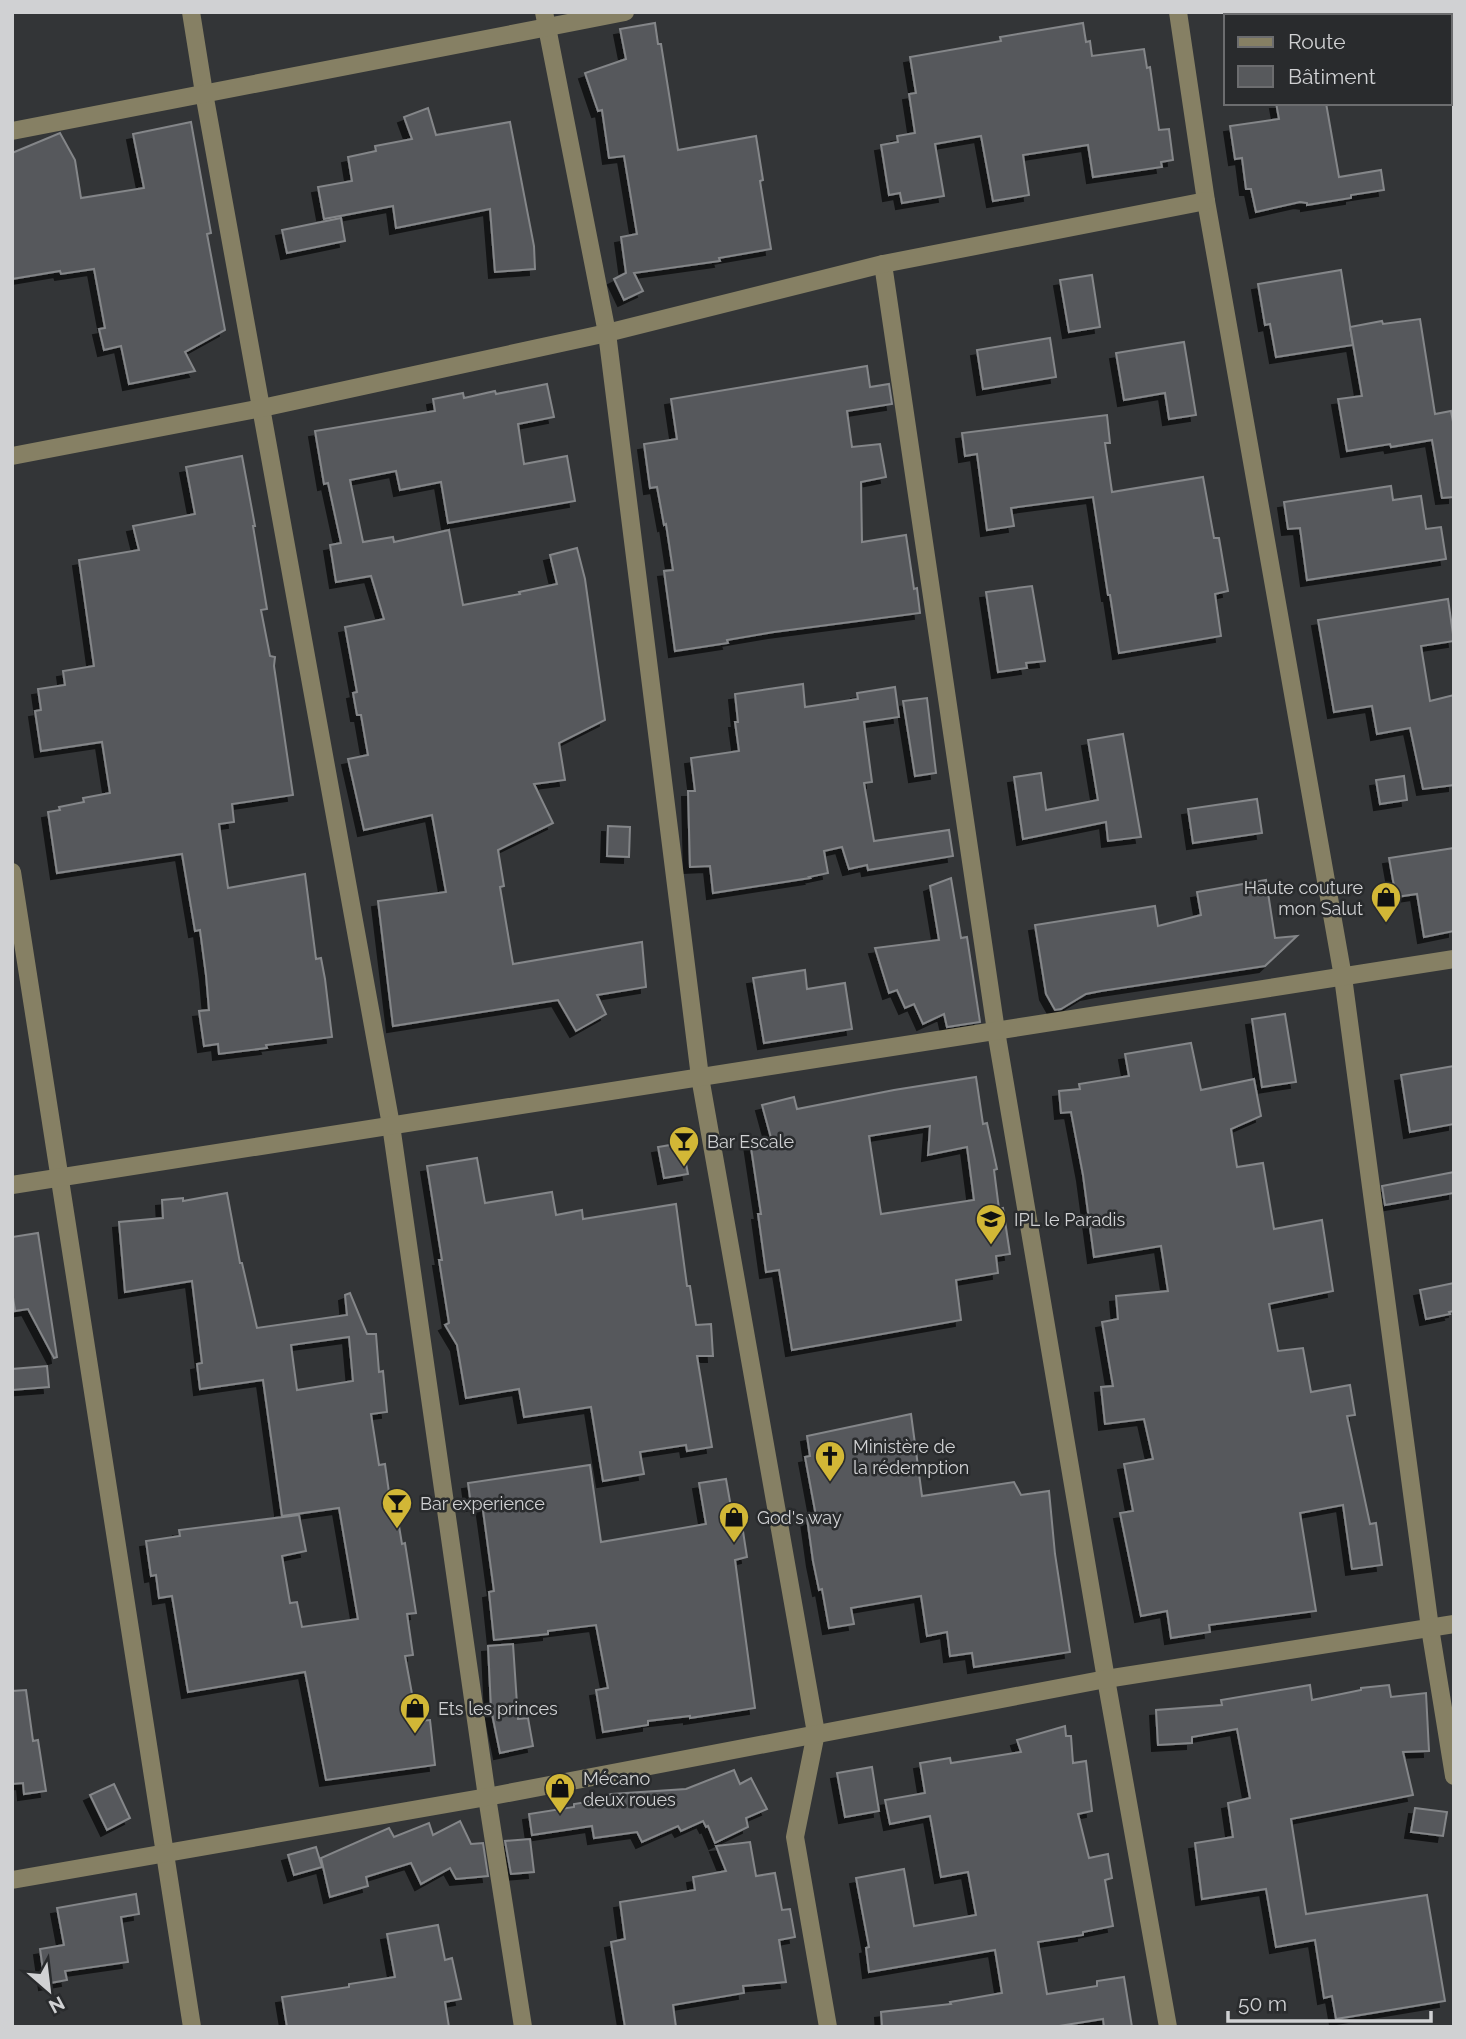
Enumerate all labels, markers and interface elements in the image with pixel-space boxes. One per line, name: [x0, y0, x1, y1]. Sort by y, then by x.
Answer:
legend: [1224, 14, 1452, 105]
text: Route: [1288, 29, 1346, 54]
text: Bâtiment: [1288, 64, 1376, 89]
place label: Haute couture mon Salut: [1244, 877, 1363, 919]
shop icon: Haute couture mon Salut: [1369, 880, 1403, 924]
bar icon: Bar Escale: [667, 1124, 701, 1168]
place label: Bar Escale: [707, 1131, 794, 1152]
school or university icon: IPL le Paradis: [974, 1202, 1008, 1246]
place label: IPL le Paradis: [1014, 1209, 1125, 1230]
place label: Ministère de la rédemption: [853, 1436, 969, 1478]
church icon: Ministère de la rédemption: [813, 1439, 847, 1483]
bar icon: Bar experience: [380, 1486, 414, 1530]
place label: Bar experience: [420, 1493, 545, 1514]
shop icon: God's way: [717, 1500, 751, 1544]
place label: God's way: [757, 1507, 842, 1528]
shop icon: Ets les princes: [398, 1691, 432, 1735]
place label: Ets les princes: [438, 1698, 558, 1719]
place label: Mécano deux roues: [583, 1768, 676, 1810]
shop icon: Mécano deux roues: [543, 1771, 577, 1815]
north arrow: [14, 1955, 84, 2025]
scale bar: [1228, 1980, 1431, 2024]
text: 50 m: [1238, 1991, 1287, 2016]
text: N: [45, 1992, 69, 2018]

